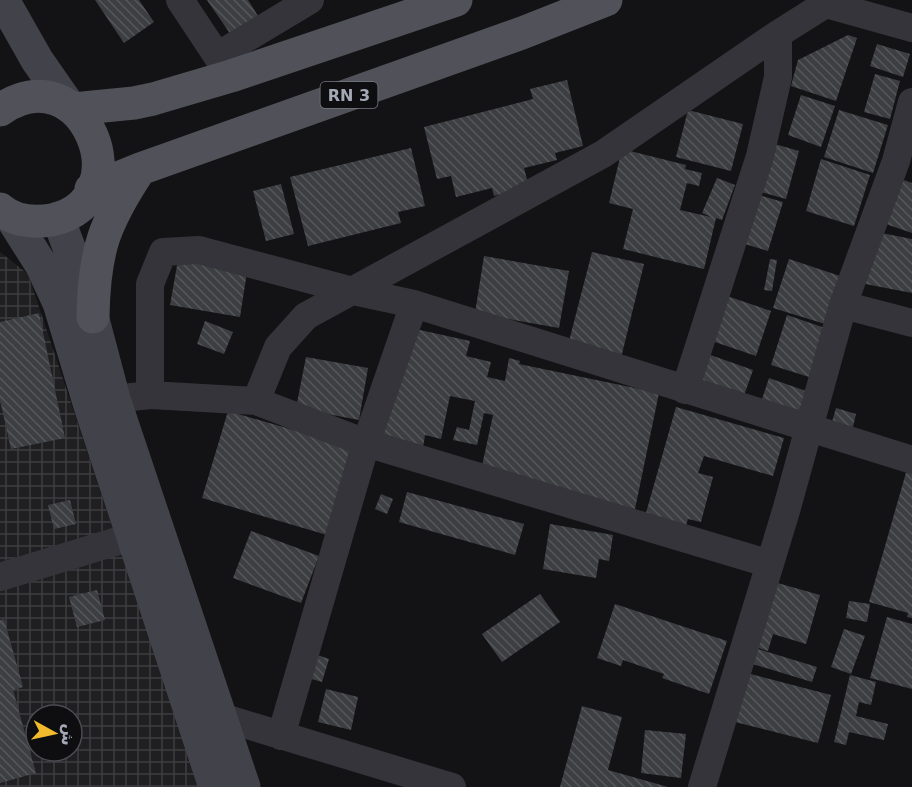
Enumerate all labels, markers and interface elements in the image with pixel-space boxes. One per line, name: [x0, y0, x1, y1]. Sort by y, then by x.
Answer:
road number: RN 3: [320, 82, 378, 108]
north arrow: [24, 703, 84, 763]
text: ش: [57, 723, 79, 747]

